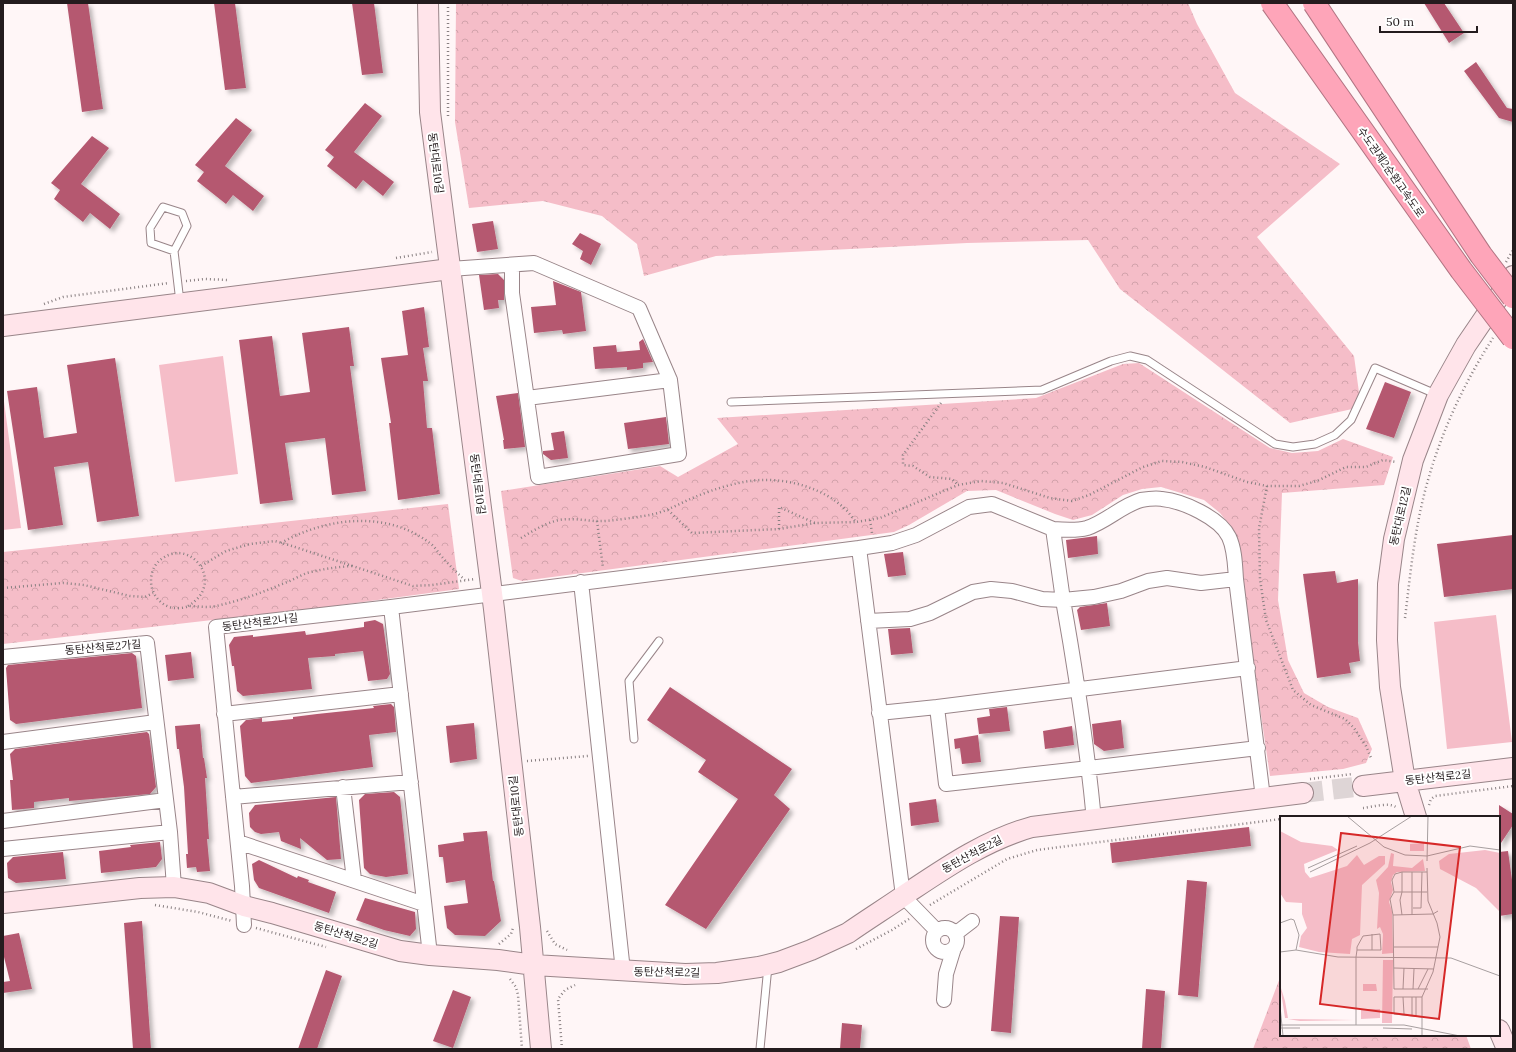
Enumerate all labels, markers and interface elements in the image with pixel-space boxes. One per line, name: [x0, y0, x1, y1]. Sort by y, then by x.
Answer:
scale bar: [1380, 8, 1477, 34]
text: 50 m: [1386, 14, 1414, 29]
street label: 수도권제2순환고속도로: [1355, 124, 1427, 220]
street label: 동탄대로10길: [425, 132, 447, 194]
street label: 동탄대로10길: [467, 453, 489, 515]
street label: 동탄대로12길: [1386, 485, 1414, 547]
street label: 동탄산척로2나길: [221, 610, 299, 634]
street label: 동탄산척로2가길: [64, 637, 142, 657]
street label: 동탄산척로2길: [1404, 767, 1472, 787]
street label: 동탄대로10길: [506, 775, 526, 837]
inset map: [1280, 816, 1500, 1036]
street label: 동탄산척로2길: [939, 832, 1005, 876]
street label: 동탄산척로2길: [312, 919, 380, 951]
street label: 동탄산척로2길: [634, 964, 700, 980]

